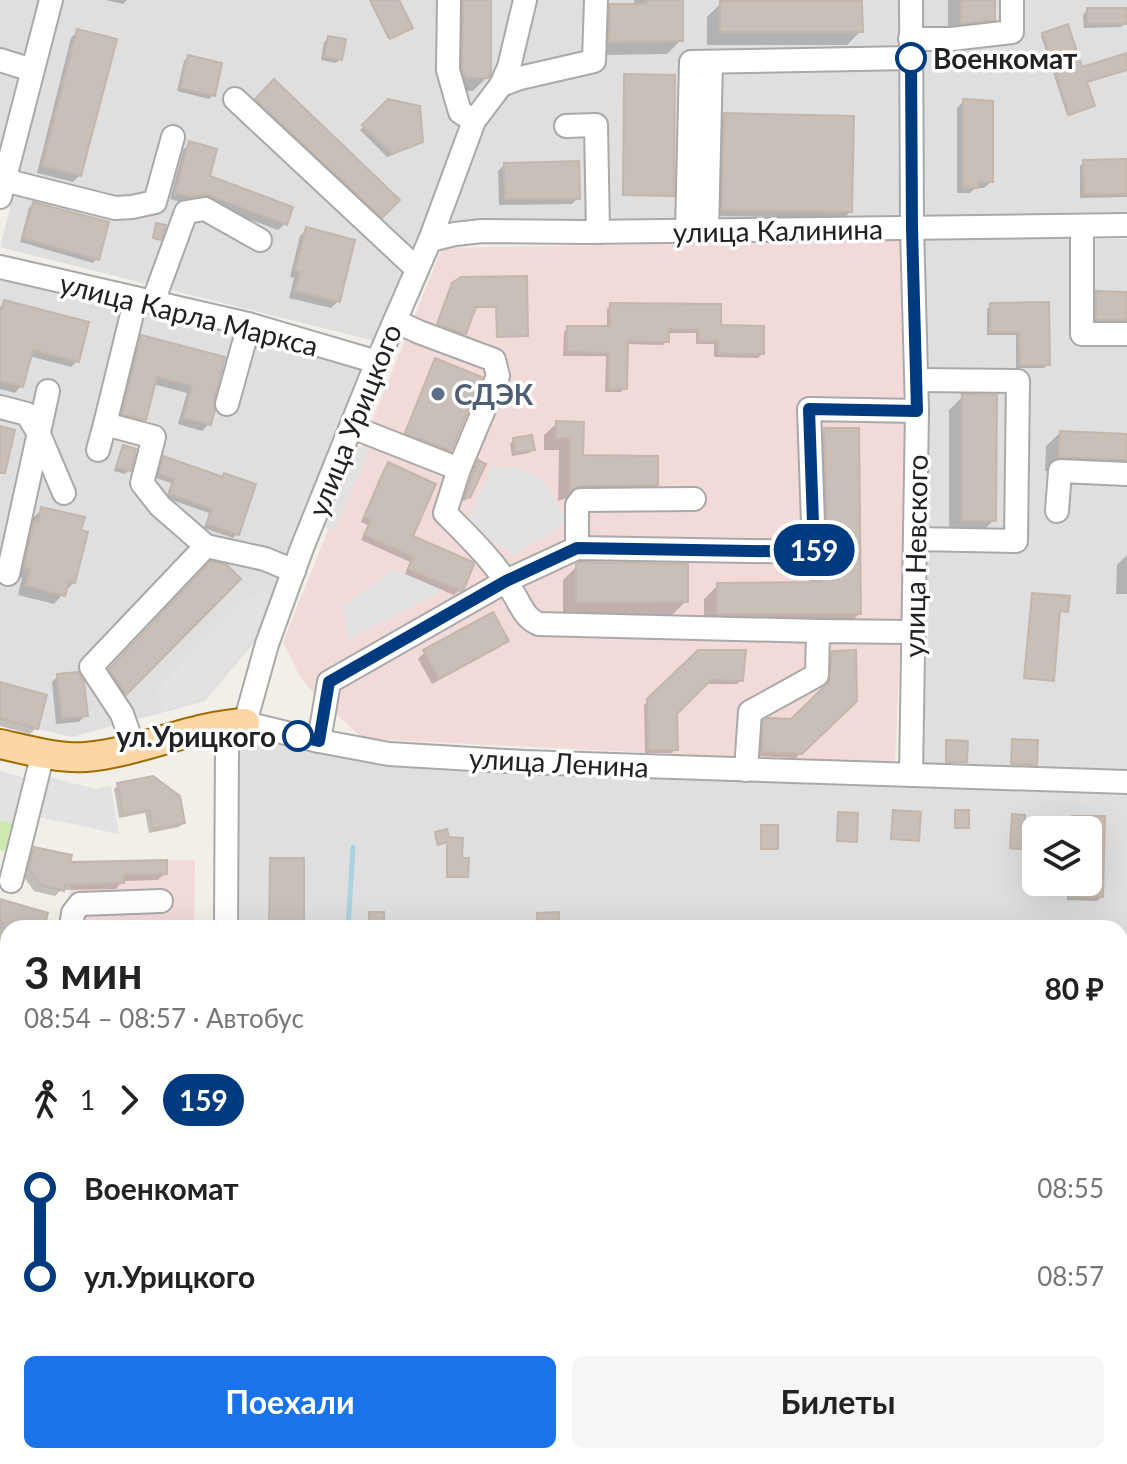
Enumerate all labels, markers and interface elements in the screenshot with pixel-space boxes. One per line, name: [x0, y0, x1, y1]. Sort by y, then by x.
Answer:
place label: Военкомат: [933, 41, 1078, 75]
marker: Военкомат: [896, 43, 926, 73]
street label: улица Калинина: [673, 211, 883, 249]
street label: улица Карла Маркса: [56, 265, 322, 363]
street label: улица Урицкого: [300, 319, 408, 521]
place label: СДЭК: [454, 377, 534, 411]
marker: СДЭК: [429, 385, 447, 403]
street label: улица Невского: [896, 454, 934, 658]
line badge: 159: [768, 524, 860, 576]
text: 159: [790, 533, 838, 567]
place label: ул.Урицкого: [116, 719, 276, 753]
marker: ул.Урицкого: [283, 721, 313, 751]
street label: улица Ленина: [468, 740, 650, 784]
map controls: [1022, 816, 1102, 896]
button: layers: [1022, 816, 1102, 896]
text: 3 мин: [24, 946, 142, 998]
text: 80 ₽: [1044, 970, 1104, 1006]
text: 08:54 – 08:57 · Автобус: [24, 1002, 304, 1034]
icon: walk: [24, 1078, 68, 1122]
icon: forward: [107, 1078, 151, 1122]
text: 159: [179, 1083, 228, 1117]
text: 1: [80, 1084, 95, 1116]
text: Военкомат: [84, 1170, 239, 1206]
text: 08:55: [1037, 1172, 1104, 1204]
text: ул.Урицкого: [84, 1258, 255, 1294]
text: 08:57: [1037, 1260, 1104, 1292]
button: Поехали: [24, 1356, 556, 1448]
button: Билеты: [572, 1356, 1104, 1448]

